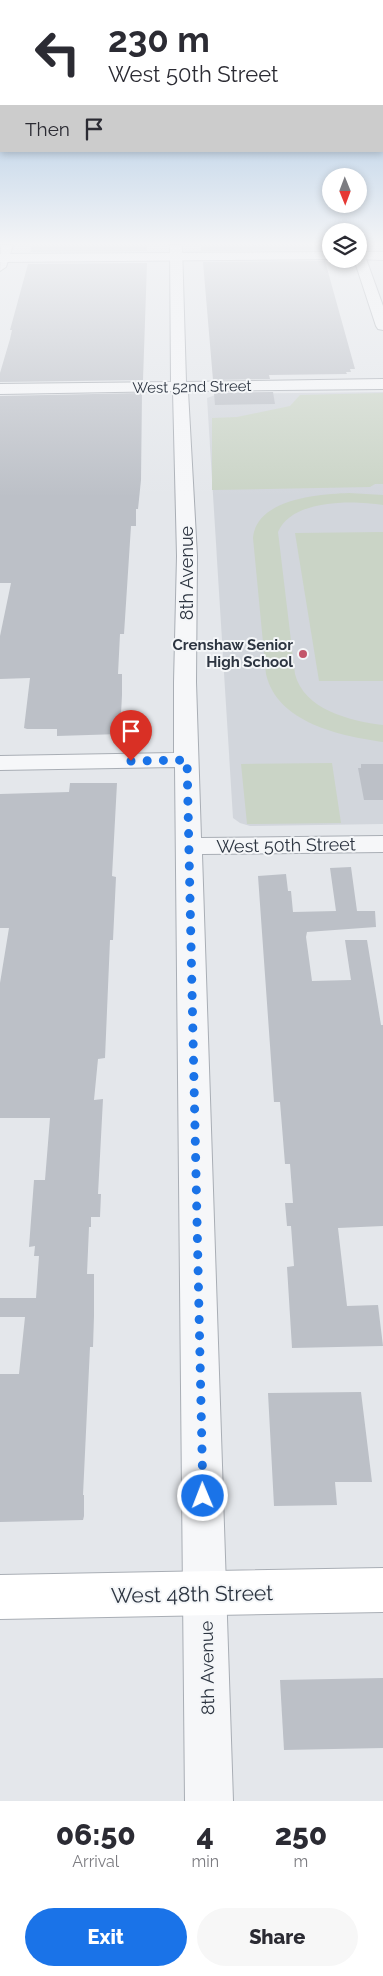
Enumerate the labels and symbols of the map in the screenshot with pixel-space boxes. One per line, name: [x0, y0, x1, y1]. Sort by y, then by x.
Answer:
north arrow: [322, 168, 368, 212]
street label: West 52nd Street: [132, 377, 252, 397]
street label: 8th Avenue: [176, 525, 197, 620]
place label: Crenshaw Senior High School: [172, 636, 293, 671]
marker: Crenshaw Senior High School: [297, 648, 309, 660]
pin: [110, 710, 152, 761]
street label: West 50th Street: [216, 833, 356, 857]
position arrow: [176, 1469, 228, 1521]
street label: West 48th Street: [111, 1580, 273, 1608]
street label: 8th Avenue: [196, 1620, 218, 1715]

